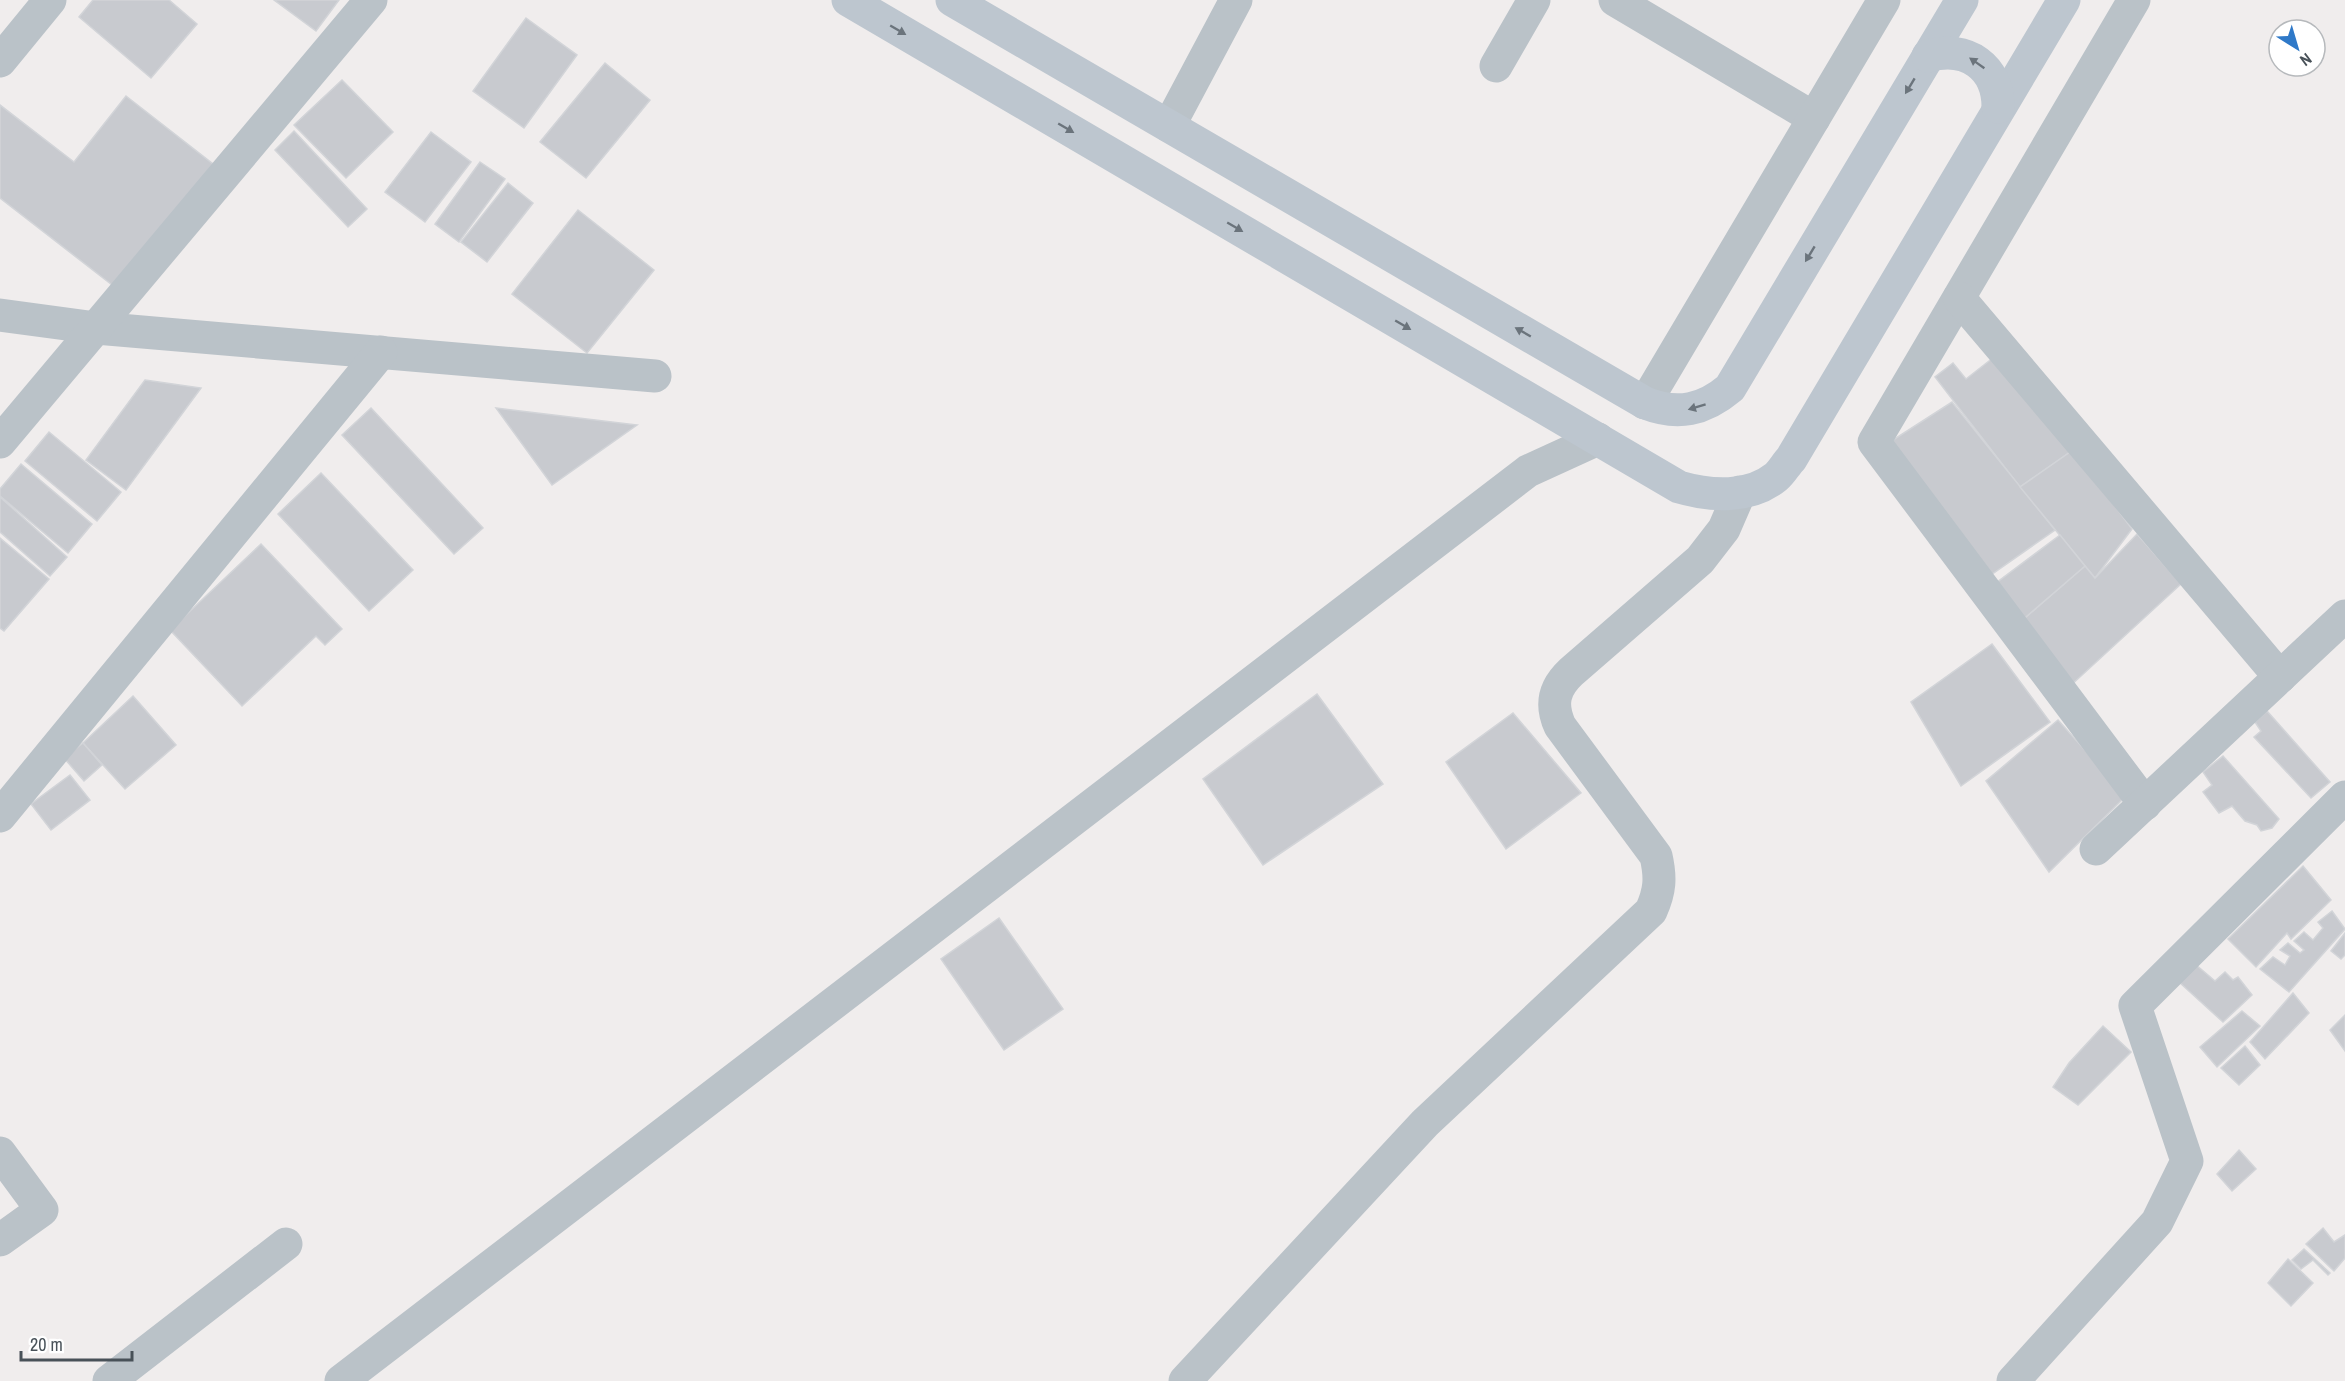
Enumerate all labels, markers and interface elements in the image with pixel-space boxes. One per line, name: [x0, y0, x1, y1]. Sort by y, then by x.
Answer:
north arrow: [2267, 18, 2327, 78]
one-way arrow: [890, 24, 906, 35]
text: N: [2296, 48, 2316, 72]
one-way arrow: [1970, 57, 1986, 69]
one-way arrow: [1905, 78, 1916, 94]
one-way arrow: [1058, 123, 1075, 133]
one-way arrow: [1226, 221, 1243, 231]
one-way arrow: [1805, 246, 1816, 262]
one-way arrow: [1395, 320, 1411, 331]
one-way arrow: [1514, 327, 1531, 337]
one-way arrow: [1688, 403, 1706, 412]
scale bar: [21, 1324, 132, 1362]
text: 20 m: [30, 1332, 63, 1357]

